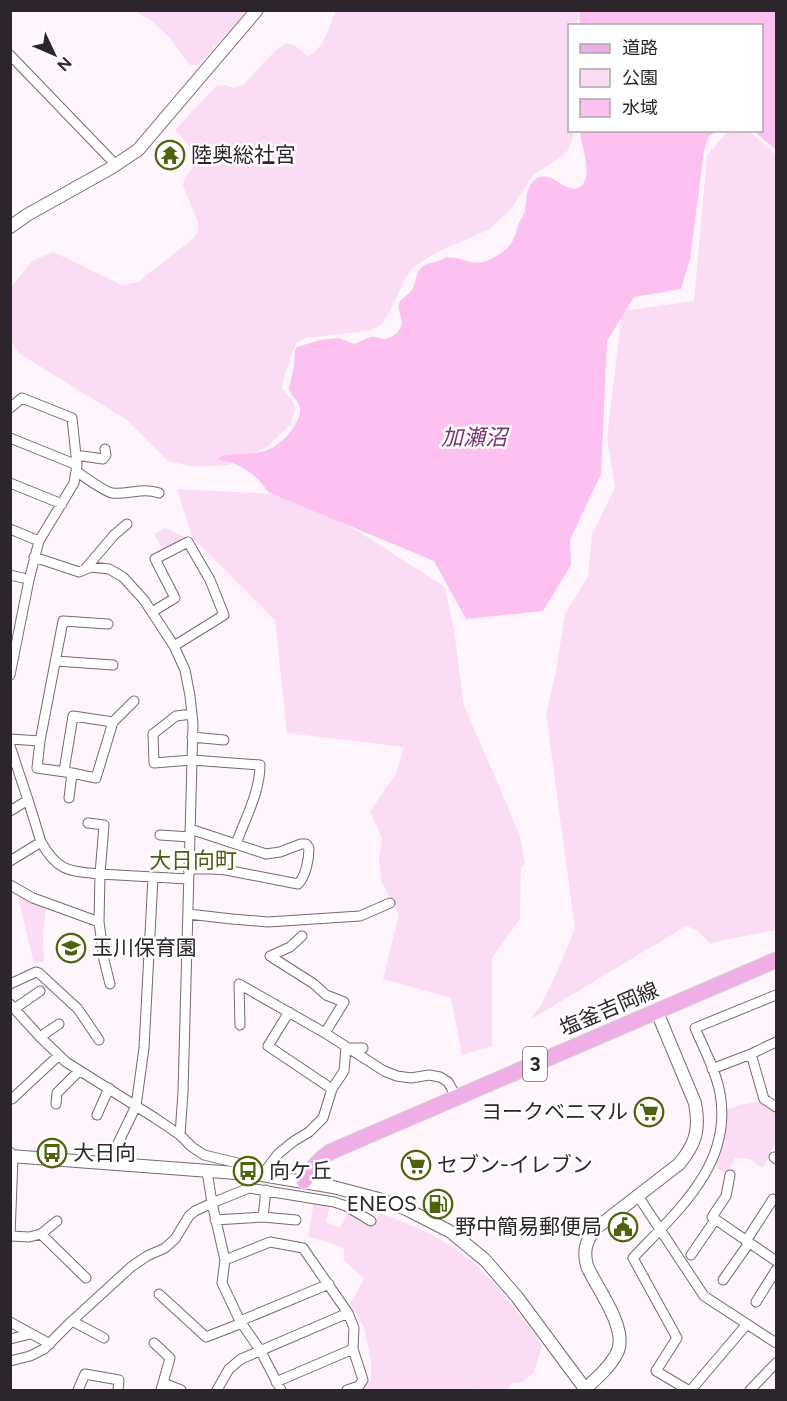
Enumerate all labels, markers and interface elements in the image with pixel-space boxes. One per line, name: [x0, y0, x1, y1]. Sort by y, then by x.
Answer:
north arrow: [24, 24, 84, 84]
legend: [568, 24, 763, 132]
text: 道路: [622, 37, 658, 59]
text: N: [53, 53, 76, 75]
text: 公園: [622, 67, 658, 89]
text: 水域: [622, 97, 658, 119]
temple icon: 陸奥総社宮: [154, 139, 186, 171]
place label: 陸奥総社宮: [191, 142, 296, 167]
water label: 加瀬沼: [441, 424, 510, 451]
district label: 大日向町: [149, 847, 237, 874]
school or university icon: 玉川保育園: [55, 932, 87, 964]
place label: 玉川保育園: [92, 935, 197, 960]
street label: 塩釜吉岡線: [556, 977, 662, 1041]
road number: 3: [523, 1047, 547, 1081]
supermarket icon: ヨークベニマル: [633, 1096, 665, 1128]
place label: ヨークベニマル: [481, 1099, 628, 1124]
bus stop icon: 大日向: [36, 1137, 68, 1169]
place label: 大日向: [73, 1140, 136, 1165]
supermarket icon: セブン-イレブン: [400, 1149, 432, 1181]
place label: セブン-イレブン: [437, 1152, 593, 1177]
bus stop icon: 向ケ丘: [232, 1155, 264, 1187]
place label: 向ケ丘: [269, 1158, 332, 1183]
fuel station icon: ENEOS: [422, 1188, 454, 1220]
place label: ENEOS: [347, 1191, 417, 1216]
public building icon: 野中簡易郵便局: [607, 1211, 639, 1243]
place label: 野中簡易郵便局: [455, 1214, 602, 1239]

